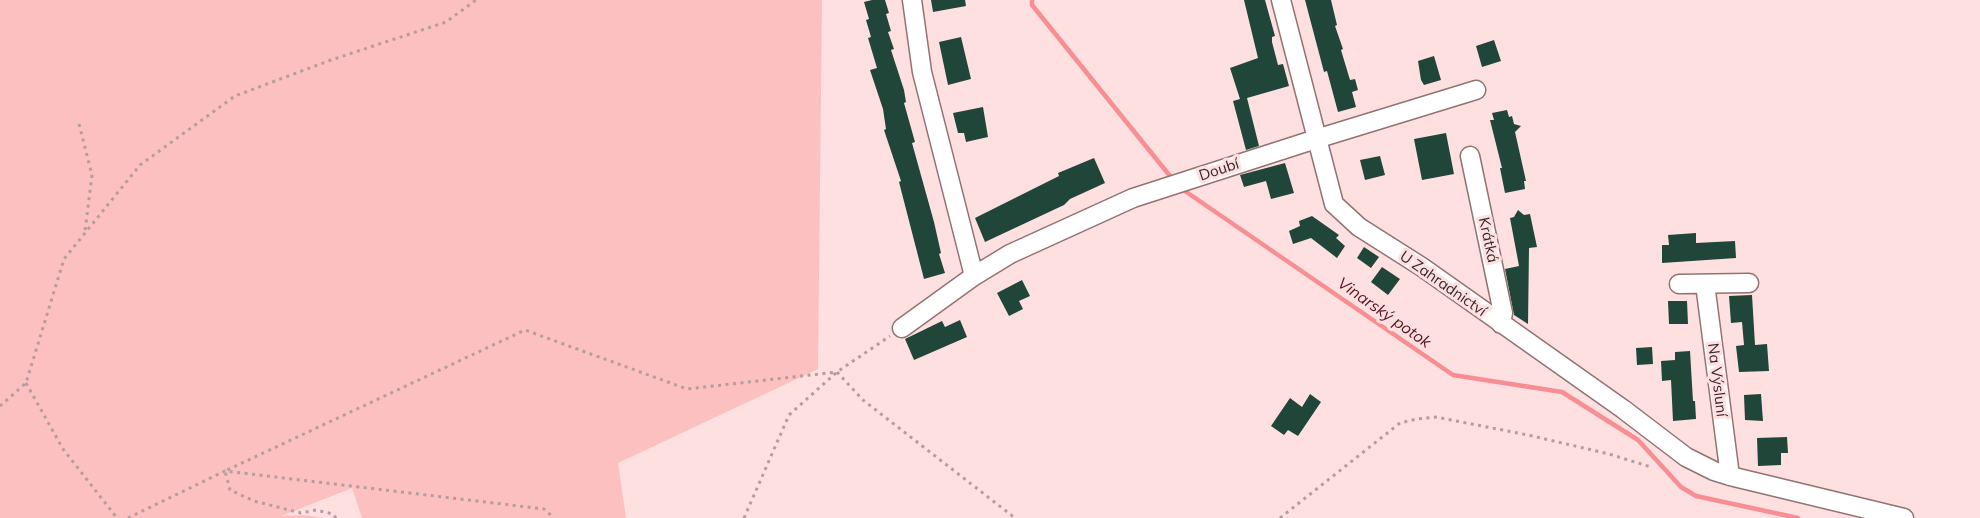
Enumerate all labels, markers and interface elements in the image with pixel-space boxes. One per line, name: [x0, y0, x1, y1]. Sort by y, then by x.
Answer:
street label: Doubí: [1197, 155, 1241, 185]
street label: Krátká: [1474, 216, 1502, 264]
street label: U Zahradnictví: [1396, 248, 1490, 320]
water label: Vinarský potok: [1334, 274, 1434, 352]
street label: Na Výsluní: [1704, 342, 1730, 418]

